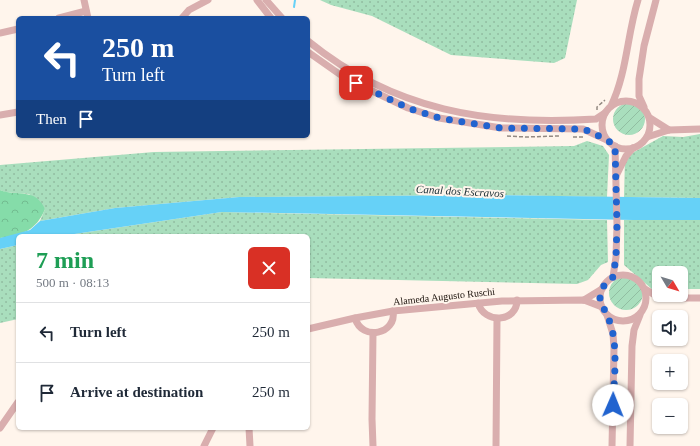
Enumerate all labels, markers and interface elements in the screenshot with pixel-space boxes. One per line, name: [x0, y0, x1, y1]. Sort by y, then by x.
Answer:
icon: left: [36, 32, 88, 84]
text: 250 m: [102, 32, 174, 63]
text: Turn left: [102, 65, 165, 85]
pin: [339, 66, 373, 100]
icon: arrive: [345, 72, 367, 94]
icon: arrive: [75, 108, 97, 130]
text: Then: [36, 111, 67, 127]
water label: Canal dos Escravos: [416, 183, 504, 199]
text: 7 min: [36, 247, 94, 273]
button: close: [248, 247, 290, 289]
north arrow: [652, 266, 688, 302]
map controls: [652, 266, 688, 434]
text: 500 m · 08:13: [36, 275, 109, 290]
street label: Alameda Augusto Ruschi: [393, 286, 496, 307]
button: sound: [652, 310, 688, 346]
icon: left: [36, 322, 58, 344]
text: Turn left: [70, 324, 127, 340]
text: 250 m: [252, 324, 290, 340]
button: +: [652, 354, 688, 390]
icon: arrive: [36, 382, 58, 404]
text: Arrive at destination: [70, 384, 203, 400]
text: 250 m: [252, 384, 290, 400]
position arrow: [592, 384, 634, 426]
button: −: [652, 398, 688, 434]

